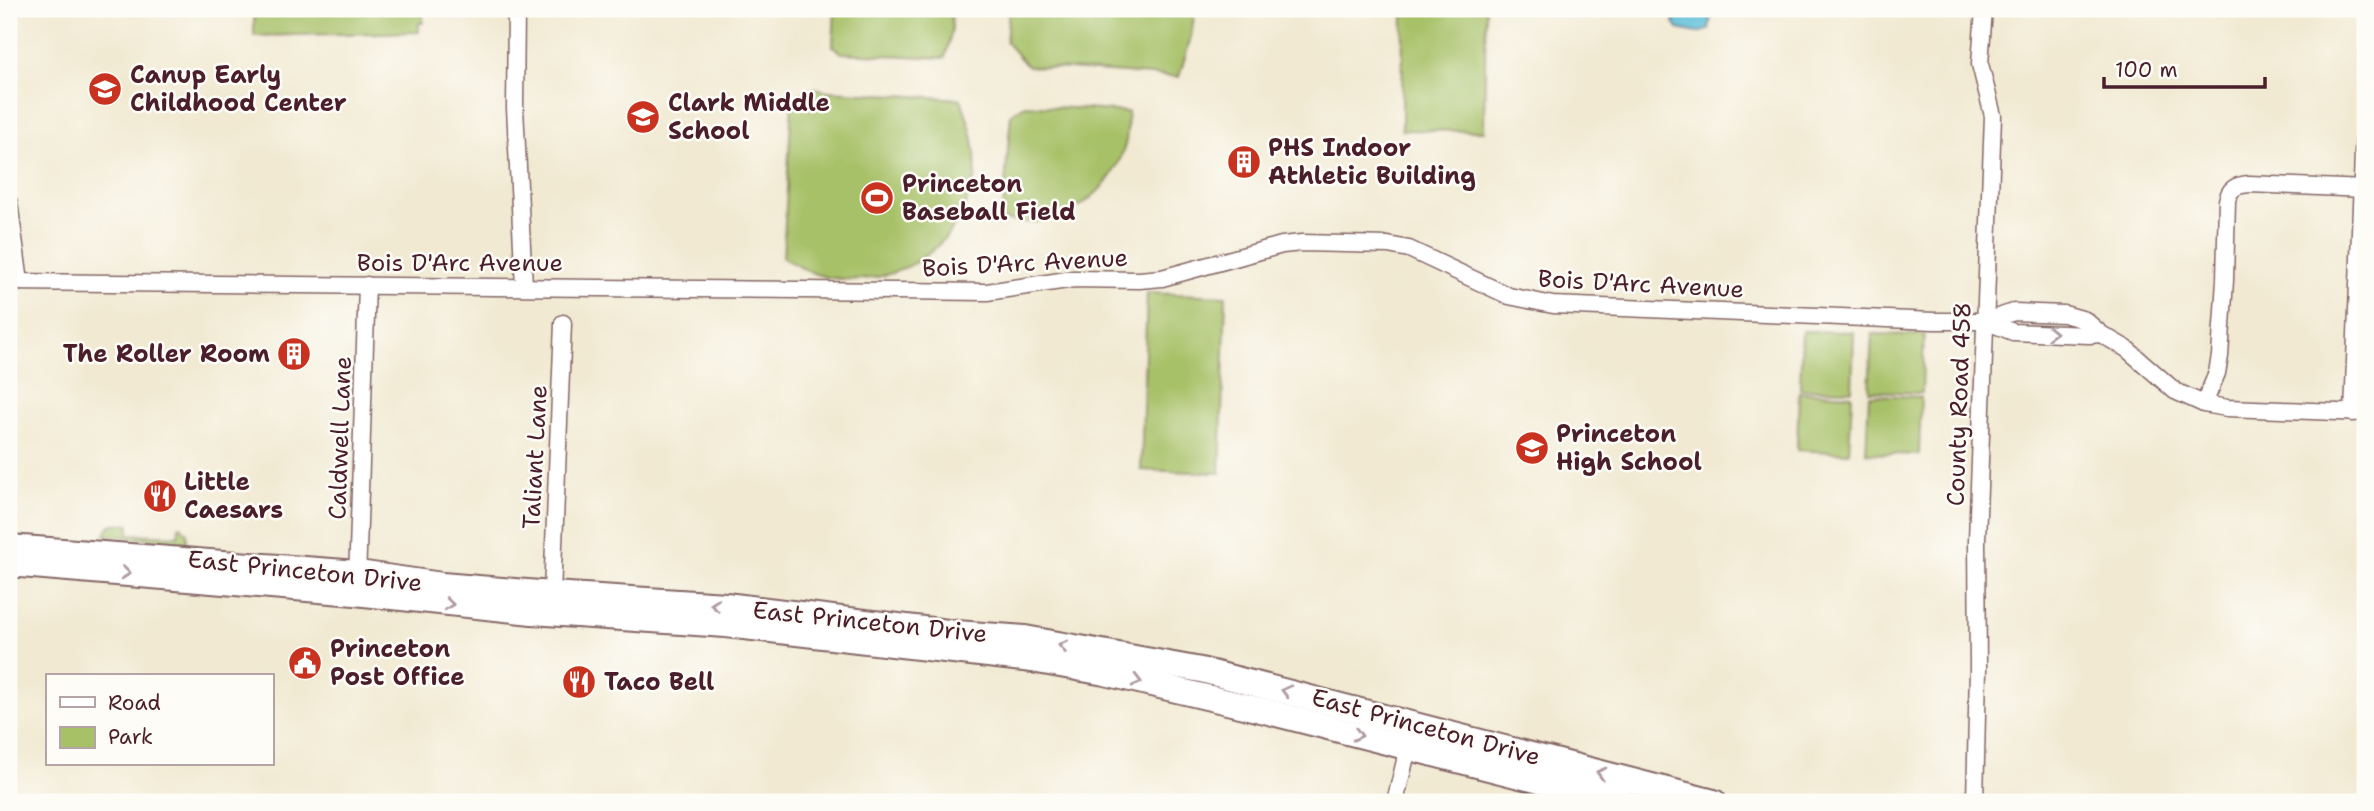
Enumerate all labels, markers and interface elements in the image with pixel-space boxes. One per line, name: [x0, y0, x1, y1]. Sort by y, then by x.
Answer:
scale bar: [2104, 46, 2266, 90]
text: 100 m: [2115, 56, 2178, 84]
place label: Canup Early Childhood Center: [130, 59, 347, 119]
school or university icon: Canup Early Childhood Center: [86, 70, 124, 108]
place label: Clark Middle School: [668, 87, 830, 147]
school or university icon: Clark Middle School: [624, 98, 662, 136]
place label: PHS Indoor Athletic Building: [1268, 132, 1476, 192]
building icon: PHS Indoor Athletic Building: [1225, 143, 1263, 181]
place label: Princeton Baseball Field: [902, 168, 1076, 228]
sports icon: Princeton Baseball Field: [858, 179, 896, 217]
street label: Bois D'Arc Avenue: [921, 242, 1129, 284]
street label: Bois D'Arc Avenue: [357, 247, 563, 279]
street label: Bois D'Arc Avenue: [1537, 263, 1745, 305]
street label: County Road 458: [1939, 301, 1979, 507]
one-way arrow: [2046, 325, 2057, 340]
building icon: The Roller Room: [275, 335, 313, 373]
place label: The Roller Room: [63, 338, 270, 370]
street label: Caldwell Lane: [321, 356, 359, 520]
street label: Taliant Lane: [515, 384, 555, 530]
place label: Princeton High School: [1556, 418, 1702, 478]
school or university icon: Princeton High School: [1513, 429, 1551, 467]
place label: Little Caesars: [184, 466, 283, 526]
restaurant icon: Little Caesars: [141, 477, 179, 515]
street label: East Princeton Drive: [186, 543, 424, 599]
one-way arrow: [120, 565, 131, 580]
street label: East Princeton Drive: [751, 594, 989, 650]
one-way arrow: [444, 597, 455, 612]
one-way arrow: [710, 597, 721, 612]
place label: Princeton Post Office: [330, 633, 465, 693]
one-way arrow: [1057, 639, 1069, 654]
public building icon: Princeton Post Office: [286, 644, 324, 682]
restaurant icon: Taco Bell: [560, 663, 598, 701]
place label: Taco Bell: [604, 666, 714, 698]
one-way arrow: [1131, 673, 1143, 687]
legend: [46, 674, 273, 766]
street label: East Princeton Drive: [1308, 681, 1544, 773]
one-way arrow: [1280, 684, 1292, 699]
text: Road: [108, 689, 161, 717]
text: Park: [108, 723, 153, 751]
one-way arrow: [1352, 727, 1364, 741]
one-way arrow: [1595, 767, 1607, 781]

